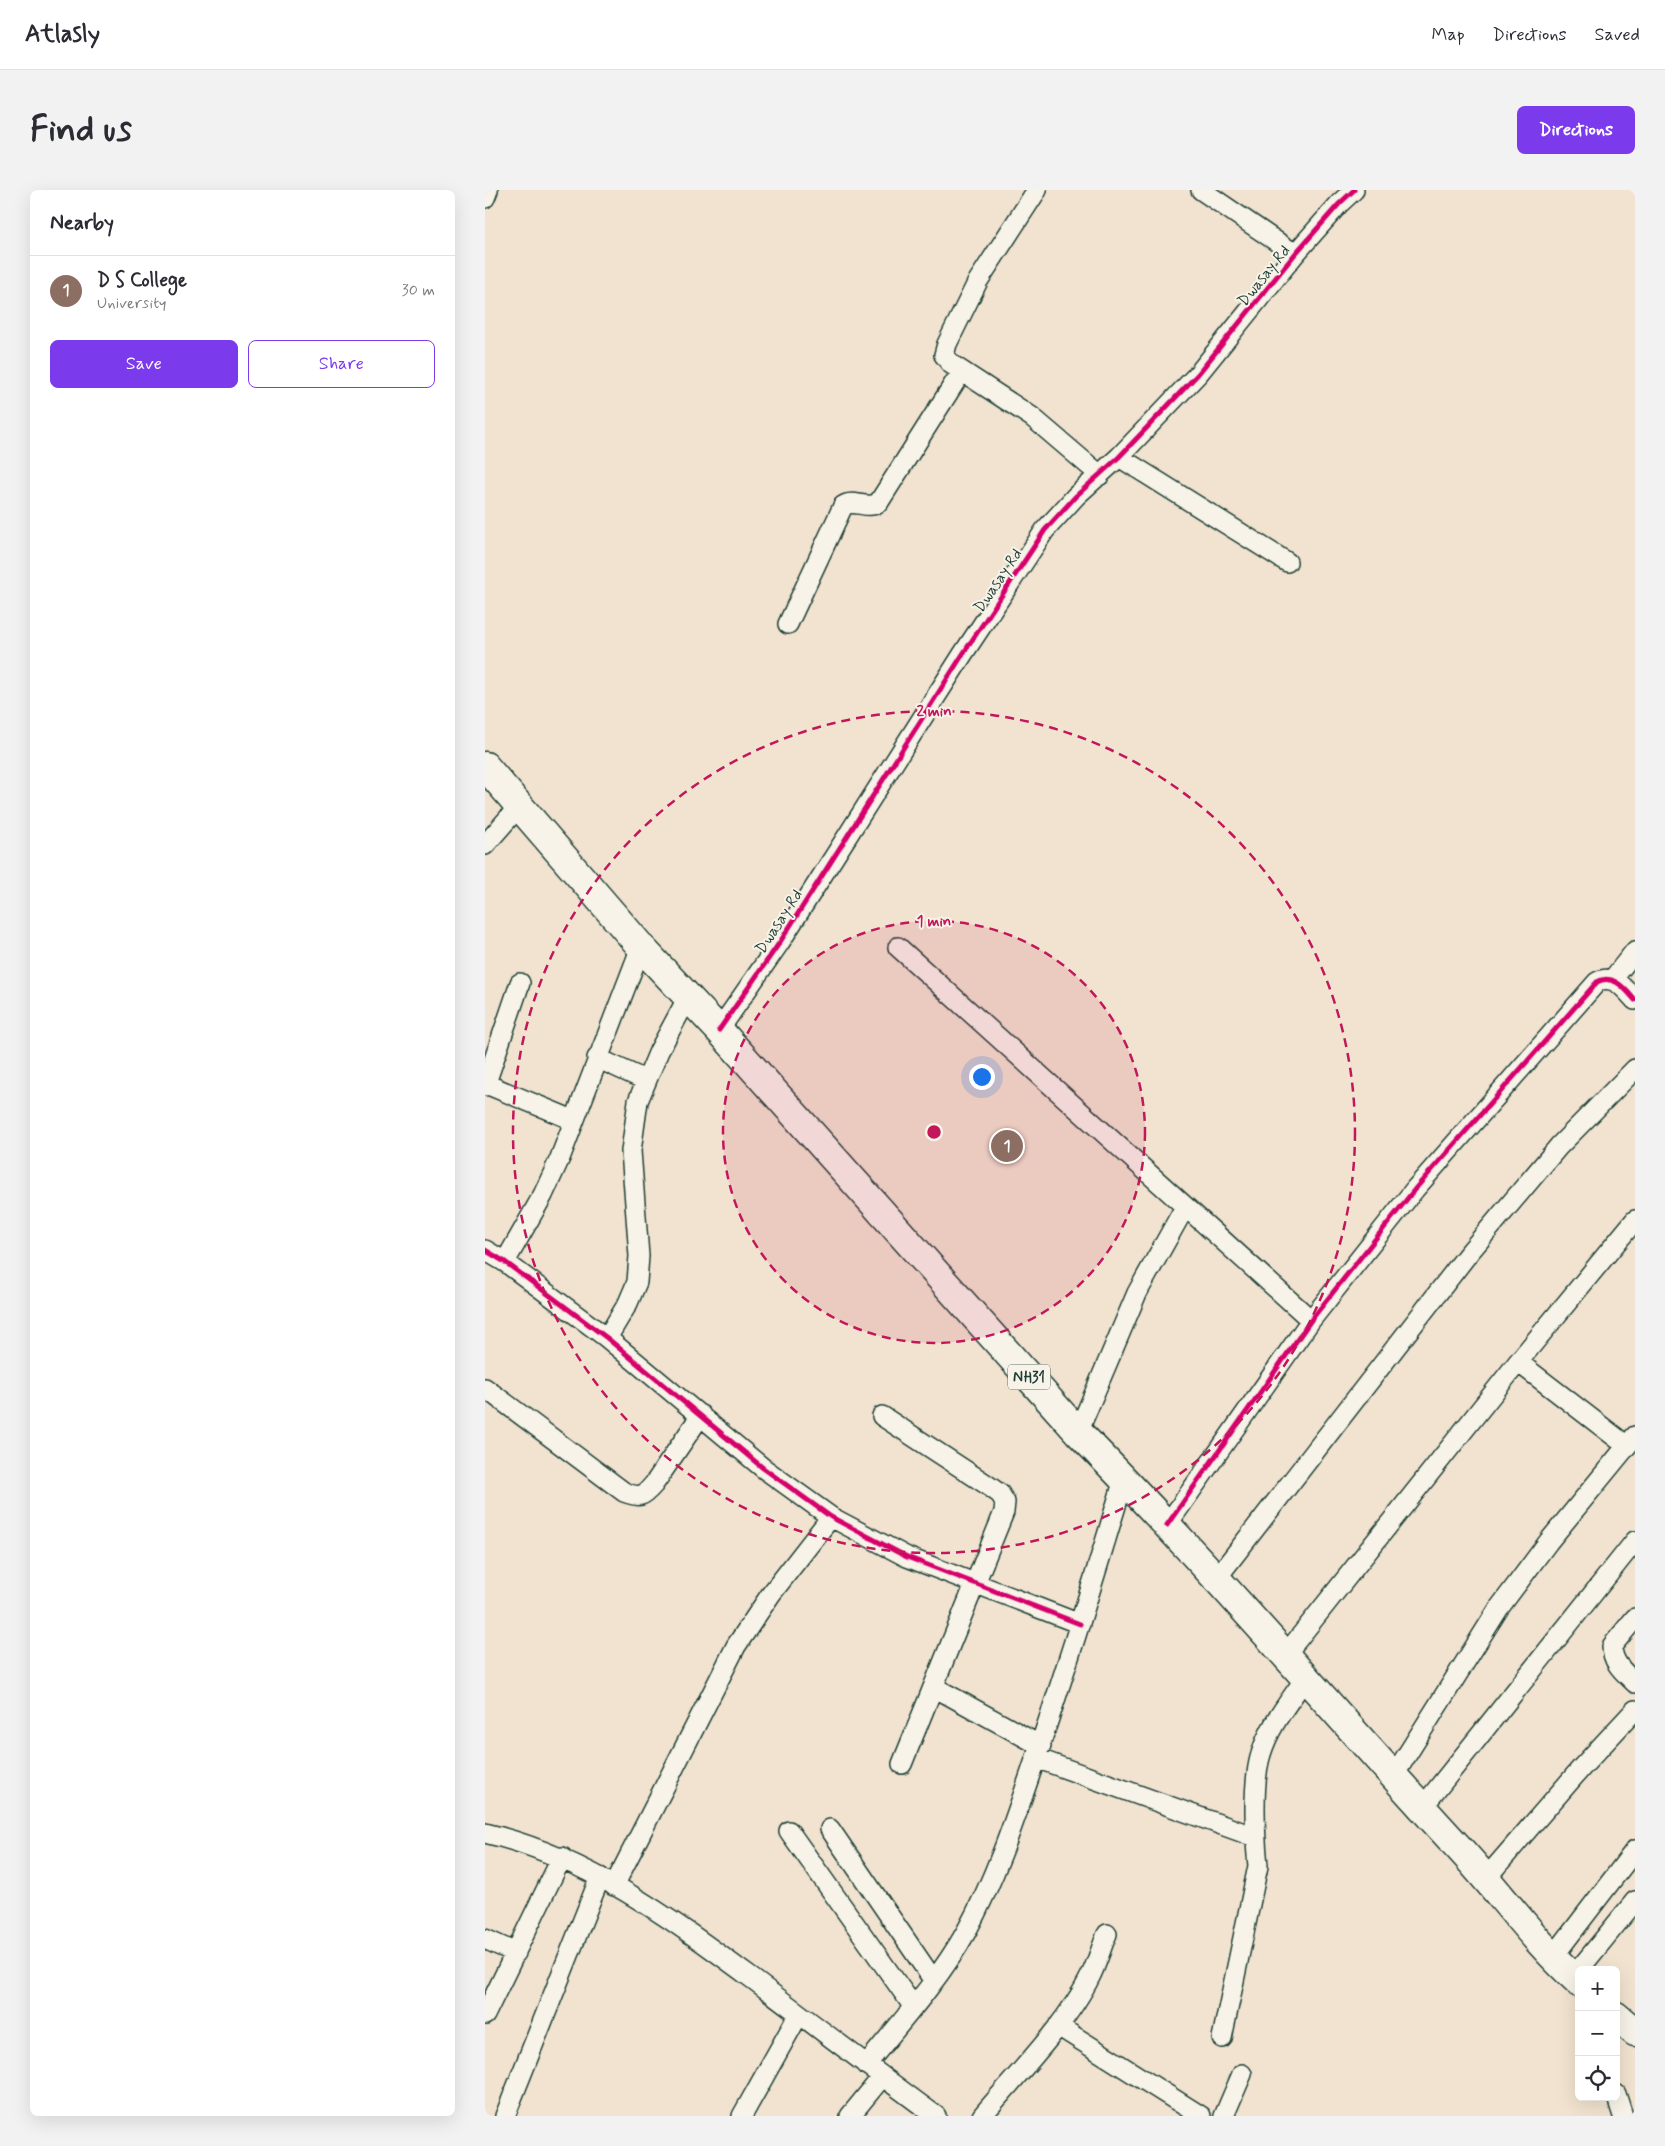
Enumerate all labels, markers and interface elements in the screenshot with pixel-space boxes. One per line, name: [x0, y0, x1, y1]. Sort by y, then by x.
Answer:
text: Atlasly: [25, 19, 100, 50]
text: Map: [1432, 23, 1465, 47]
text: Directions: [1493, 23, 1567, 47]
text: Saved: [1595, 23, 1640, 47]
button: Directions: [1517, 106, 1635, 154]
text: Find us: [30, 107, 132, 153]
text: Nearby: [50, 209, 114, 237]
street label: Dwasay Rd: [1233, 241, 1295, 311]
text: D S College: [97, 268, 187, 293]
text: 1: [62, 280, 70, 301]
text: 30 m: [402, 280, 435, 301]
text: University: [97, 293, 167, 314]
button: Save: [50, 340, 238, 388]
button: Share: [248, 340, 435, 388]
street label: Dwasay Rd: [969, 545, 1027, 617]
text: 2 min: [916, 702, 952, 722]
street label: Dwasay Rd: [751, 885, 808, 958]
text: 1 min: [917, 912, 951, 932]
your location: [969, 1064, 995, 1090]
centre of rings: [925, 1123, 943, 1141]
pin: 1: [991, 1127, 1023, 1165]
road number: NH31: [1008, 1364, 1050, 1390]
map controls: [1575, 1966, 1620, 2101]
button: +: [1575, 1966, 1620, 2011]
button: −: [1575, 2011, 1620, 2056]
button: locate: [1575, 2056, 1620, 2101]

